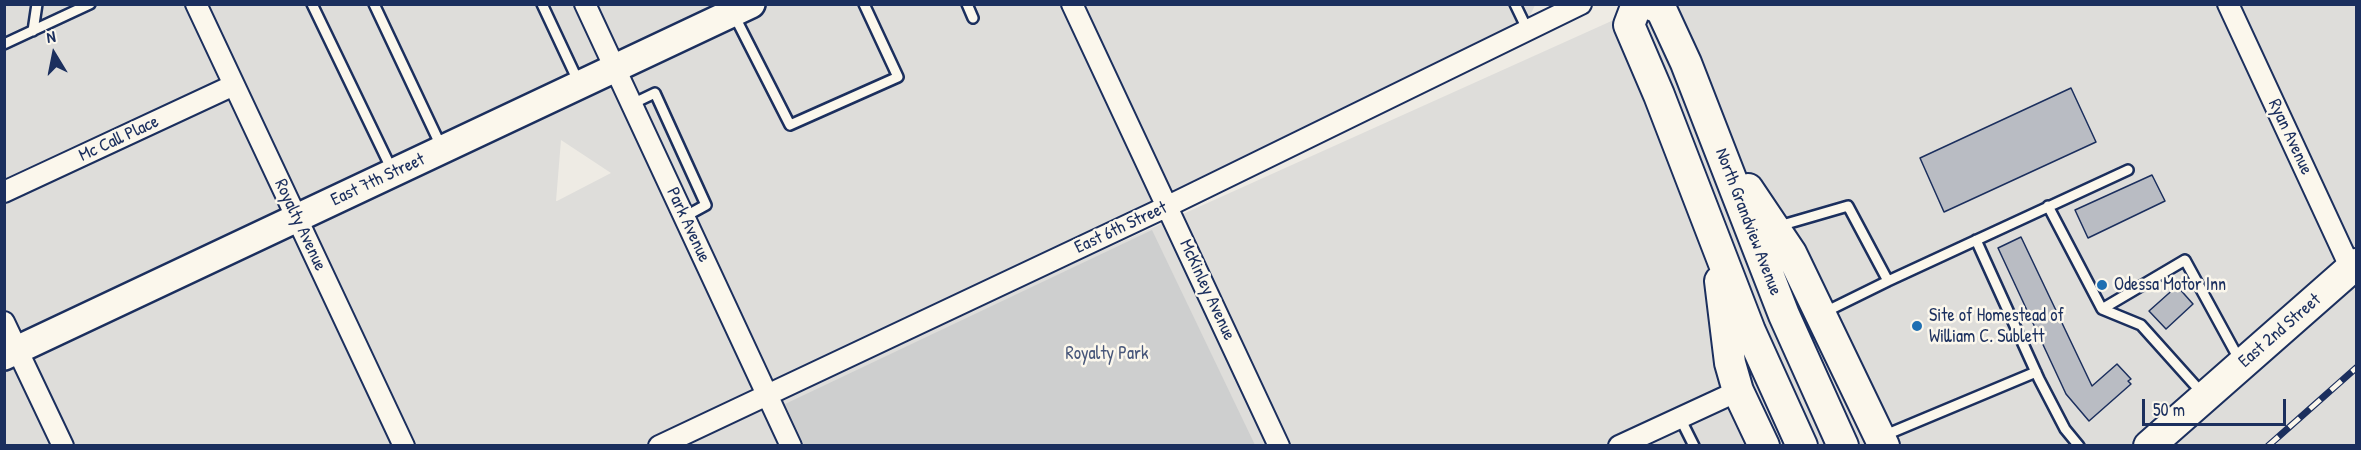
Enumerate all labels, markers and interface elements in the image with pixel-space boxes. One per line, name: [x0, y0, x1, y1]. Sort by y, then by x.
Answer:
north arrow: [24, 24, 84, 84]
text: N: [45, 25, 57, 48]
street label: Ryan Avenue: [2263, 96, 2317, 178]
street label: Mc Call Place: [76, 111, 162, 167]
street label: North Grandview Avenue: [1710, 145, 1786, 299]
street label: East 7th Street: [328, 149, 428, 211]
street label: Royalty Avenue: [269, 176, 331, 274]
street label: Park Avenue: [661, 184, 715, 266]
street label: East 6th Street: [1071, 197, 1171, 259]
street label: McKinley Avenue: [1174, 236, 1240, 344]
place label: Odessa Motor Inn: [2114, 274, 2226, 296]
marker: Odessa Motor Inn: [2095, 278, 2109, 292]
street label: East 2nd Street: [2234, 289, 2326, 373]
place label: Site of Homestead of William C. Sublett: [1929, 305, 2064, 348]
marker: Site of Homestead of William C. Sublett: [1910, 319, 1924, 333]
park label: Royalty Park: [1066, 343, 1148, 365]
scale bar: [2145, 387, 2289, 425]
text: 50 m: [2153, 397, 2185, 422]

